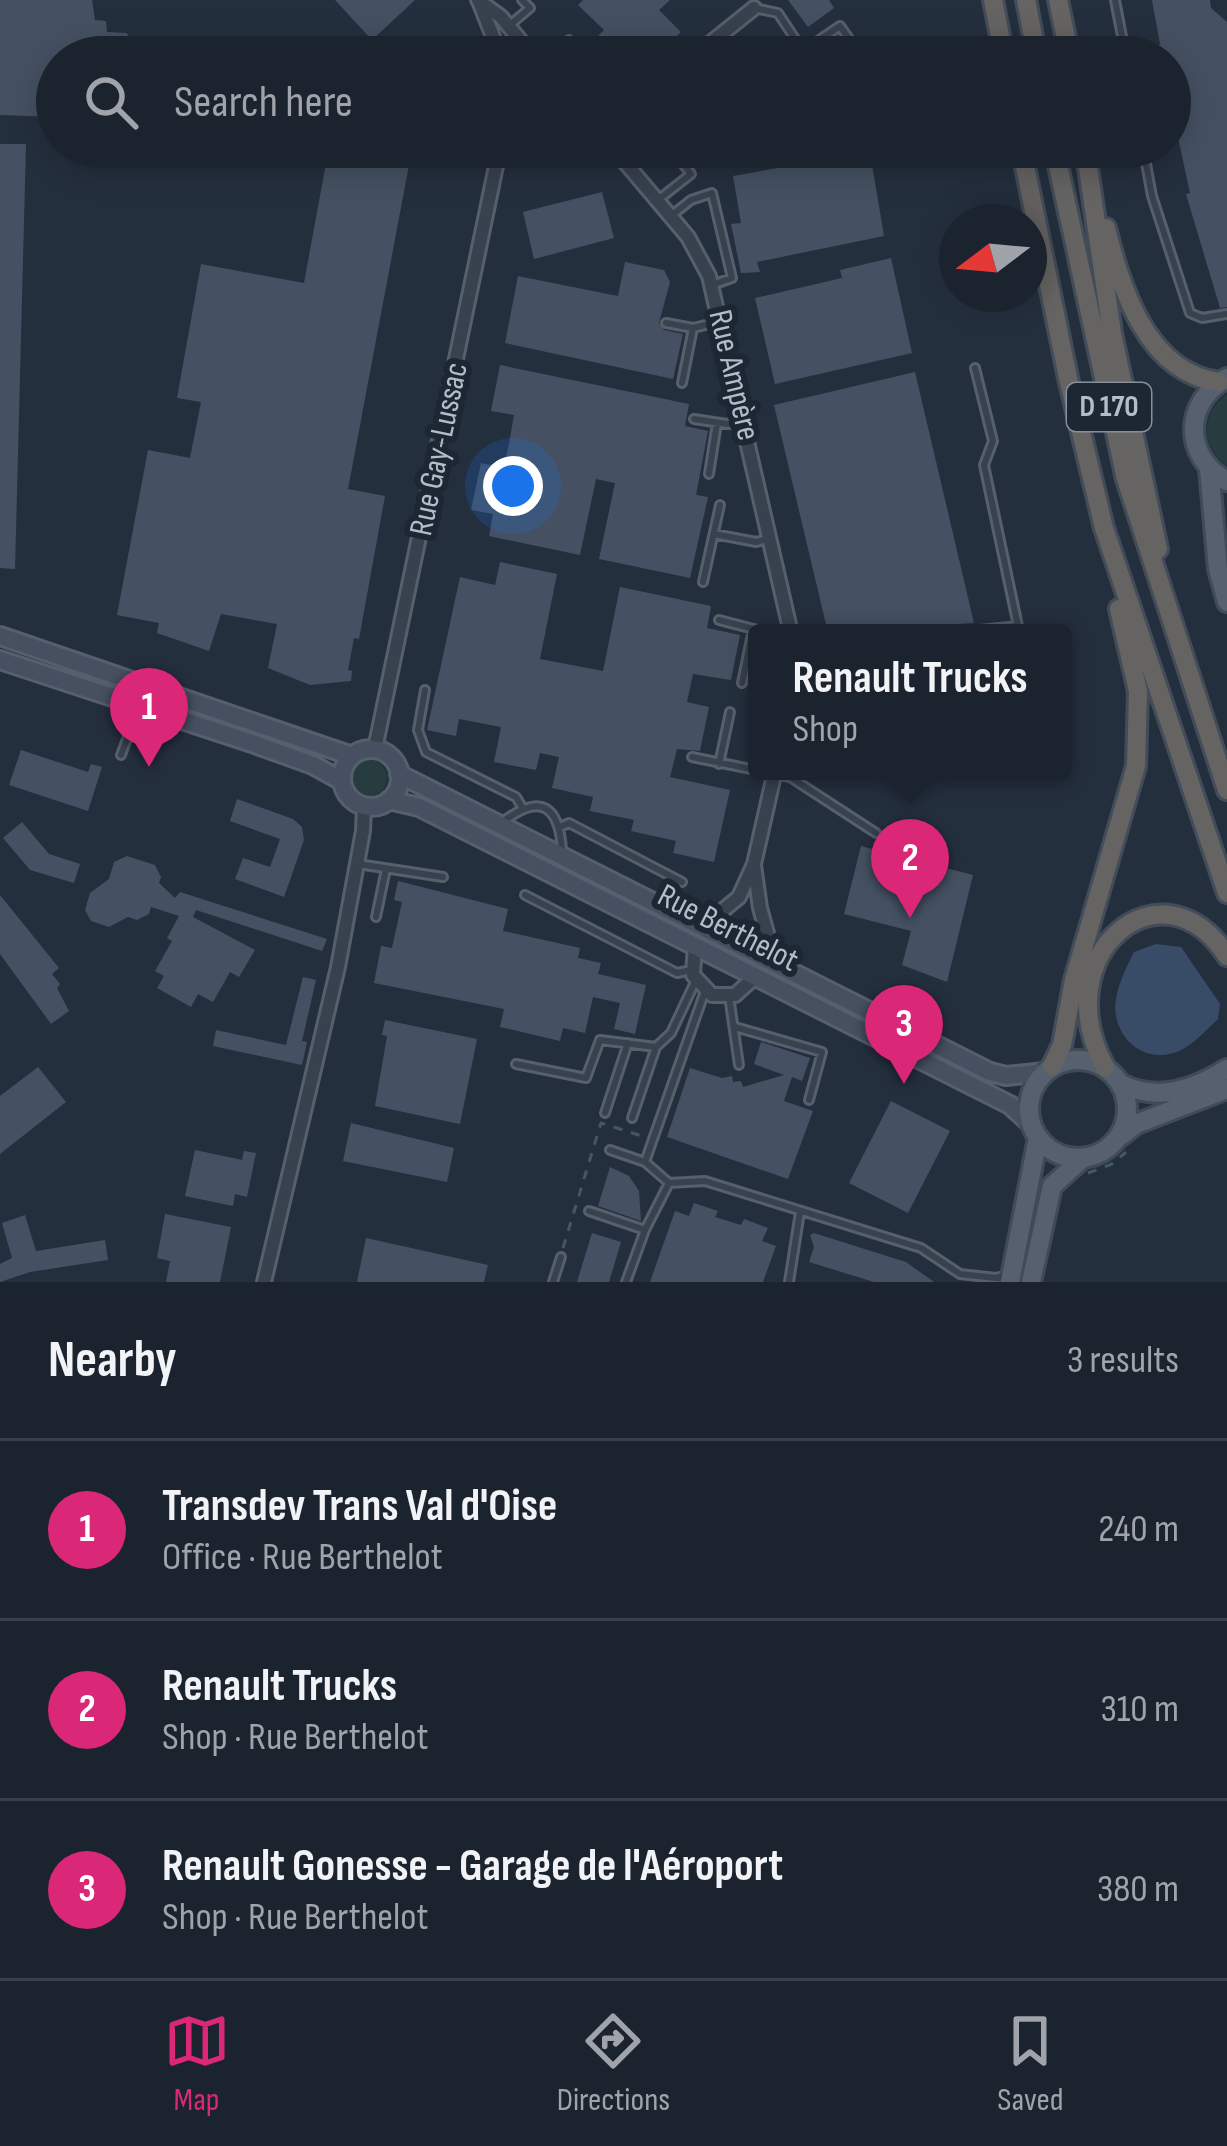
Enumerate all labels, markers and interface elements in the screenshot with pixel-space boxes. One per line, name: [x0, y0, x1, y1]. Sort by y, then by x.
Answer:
search box: [36, 36, 1191, 168]
icon: search: [78, 69, 144, 135]
text: Search here: [174, 75, 353, 130]
north arrow: [939, 204, 1047, 312]
street label: Rue Ampère: [700, 306, 768, 444]
street label: Rue Gay-Lussac: [401, 359, 477, 539]
road number: D 170: [1067, 383, 1151, 431]
your location: [483, 456, 543, 516]
popup: [748, 624, 1072, 780]
text: Renault Trucks: [792, 651, 1028, 706]
pin: 1: [110, 668, 188, 767]
text: Shop: [792, 706, 858, 753]
pin: 2: [871, 819, 949, 918]
street label: Rue Berthelot: [651, 876, 805, 980]
pin: 3: [865, 985, 943, 1084]
text: Nearby: [48, 1330, 177, 1391]
text: 3 results: [1067, 1337, 1179, 1384]
text: Transdev Trans Val d'Oise: [162, 1479, 557, 1534]
text: 1: [79, 1506, 95, 1553]
text: 240 m: [1098, 1506, 1179, 1553]
text: Office · Rue Berthelot: [162, 1534, 443, 1581]
text: Renault Trucks: [162, 1659, 397, 1714]
text: 2: [78, 1686, 96, 1733]
text: 310 m: [1100, 1686, 1179, 1733]
text: Shop · Rue Berthelot: [162, 1714, 428, 1761]
text: Renault Gonesse - Garage de l'Aéroport: [162, 1839, 783, 1894]
text: 3: [78, 1866, 96, 1913]
text: 380 m: [1097, 1866, 1179, 1913]
text: Shop · Rue Berthelot: [162, 1894, 428, 1941]
tab: Map: [164, 2008, 230, 2120]
tab: Directions: [557, 2008, 670, 2120]
tab: Saved: [997, 2008, 1063, 2120]

